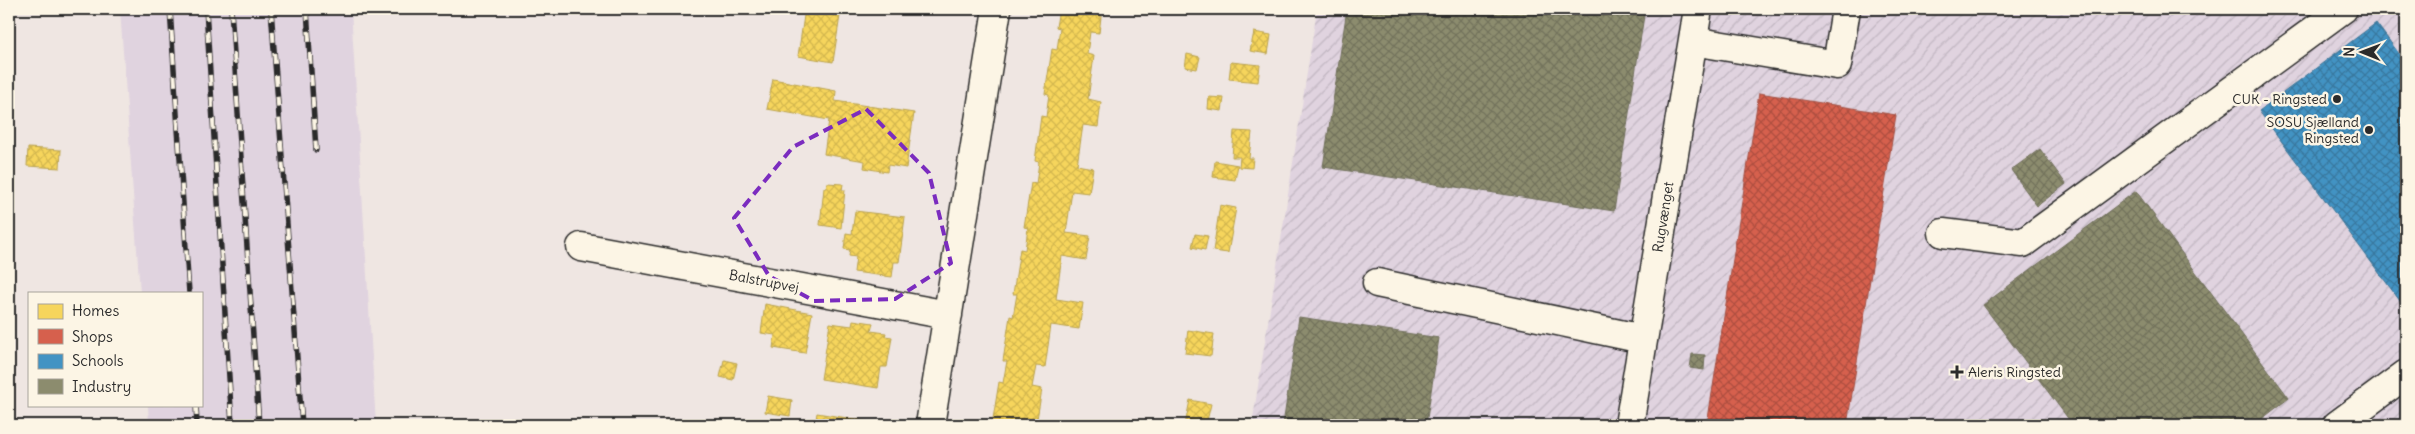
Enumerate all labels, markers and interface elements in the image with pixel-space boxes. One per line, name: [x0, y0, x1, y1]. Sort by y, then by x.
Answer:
north arrow: [2338, 28, 2388, 78]
text: N: [2340, 47, 2358, 57]
place label: CUK - Ringsted: [2232, 90, 2327, 108]
marker: CUK - Ringsted: [2331, 93, 2343, 105]
place label: SOSU Sjælland Ringsted: [2266, 113, 2359, 147]
marker: SOSU Sjælland Ringsted: [2363, 124, 2375, 136]
street label: Rugvænget: [1649, 180, 1678, 254]
street label: Balstrupvej: [728, 265, 800, 297]
legend: [28, 292, 202, 406]
text: Homes: [72, 301, 119, 320]
text: Shops: [72, 327, 113, 346]
text: Schools: [72, 351, 124, 370]
place label: Aleris Ringsted: [1968, 363, 2061, 381]
marker: Aleris Ringsted: [1950, 365, 1964, 379]
text: Industry: [72, 377, 131, 396]

